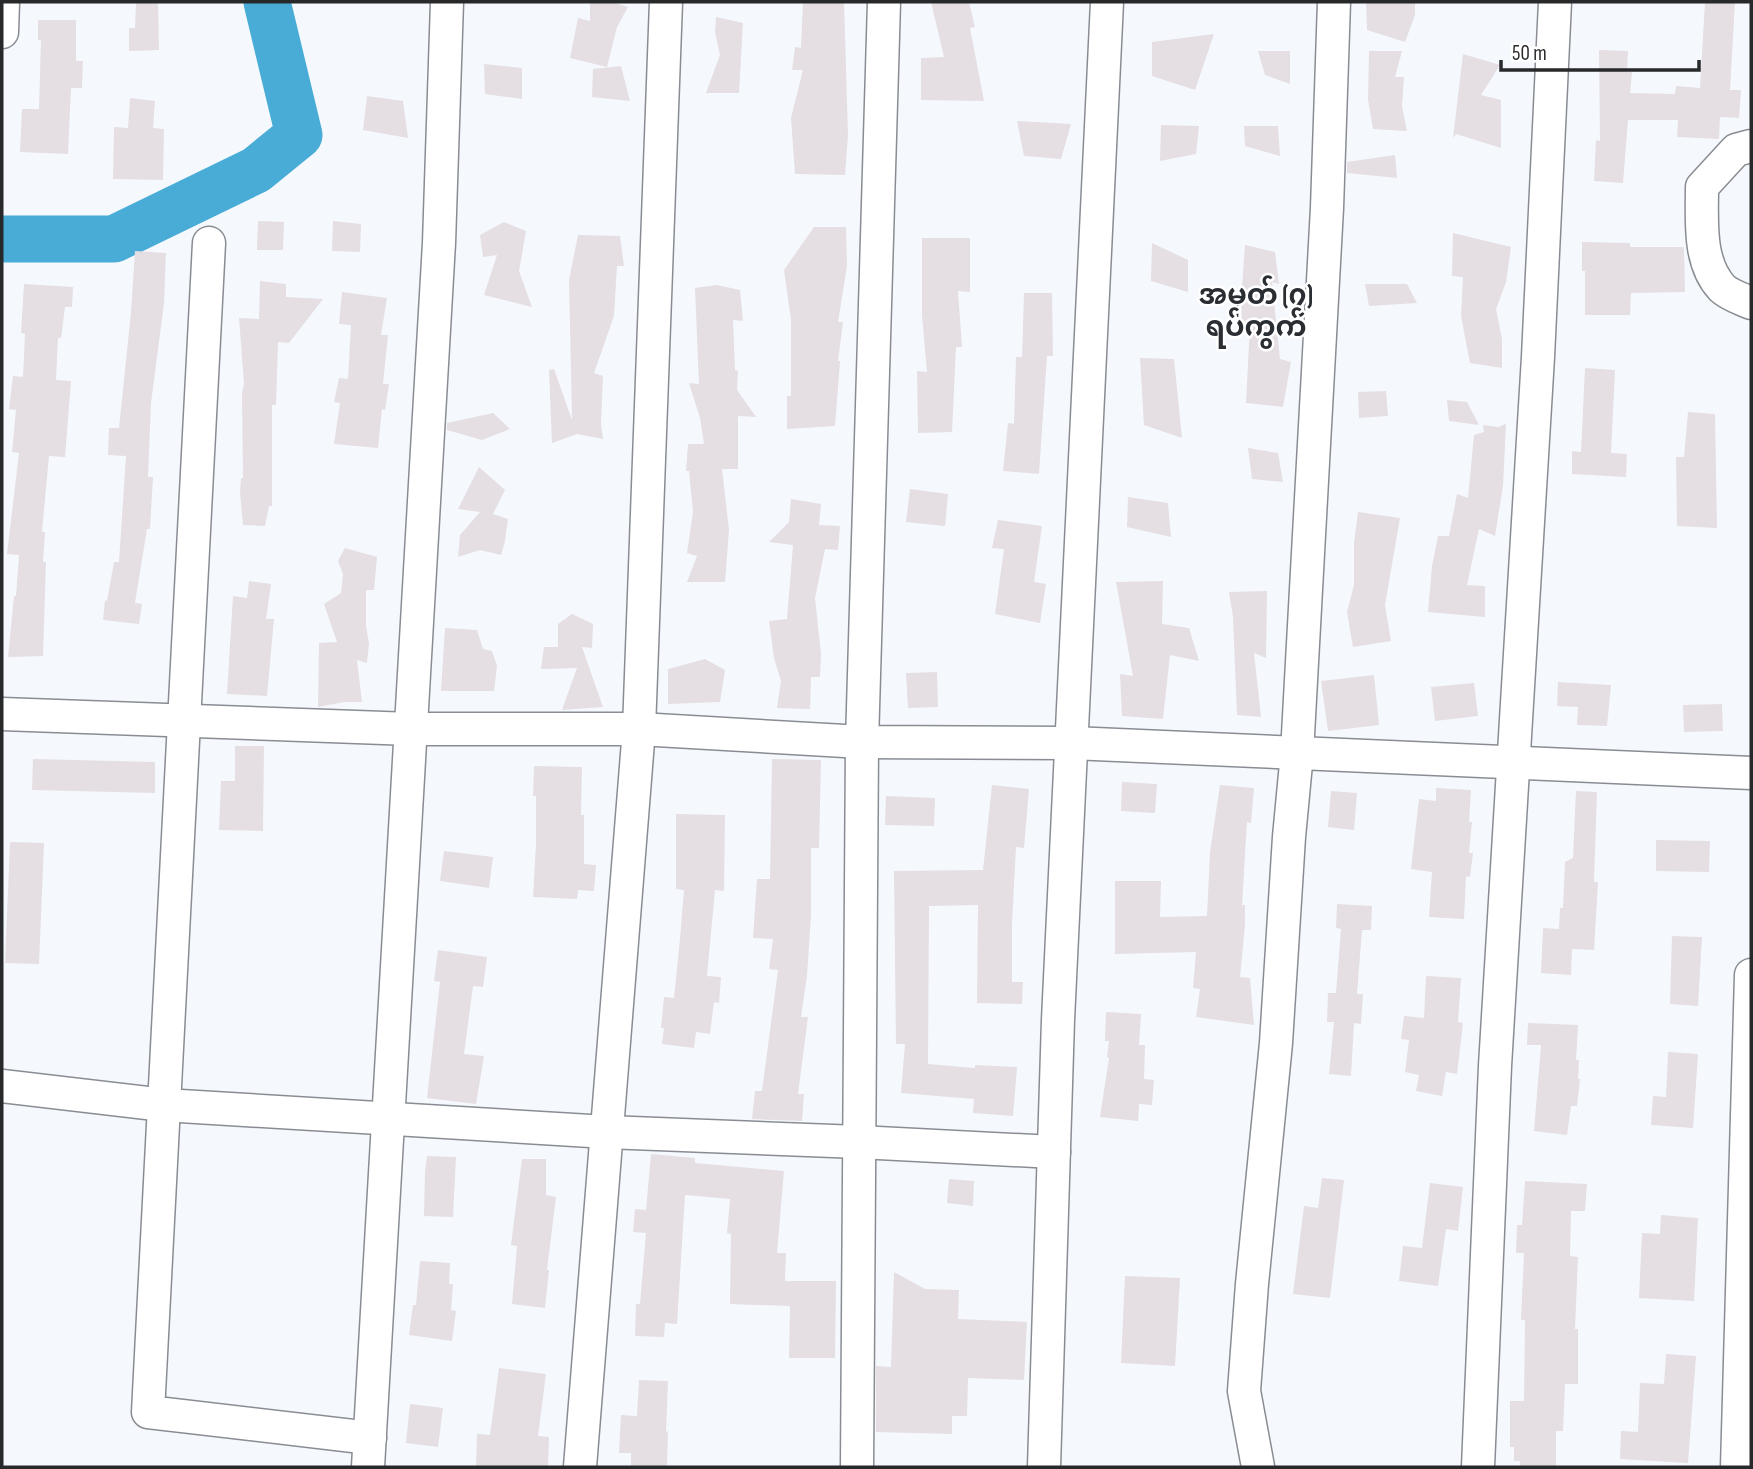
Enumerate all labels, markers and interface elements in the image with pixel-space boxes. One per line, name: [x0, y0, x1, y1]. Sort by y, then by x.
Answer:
scale bar: [1501, 28, 1699, 72]
text: 50 m: [1512, 41, 1547, 66]
district label: အမှတ် (၇) ရပ်ကွက်: [1199, 275, 1313, 349]

